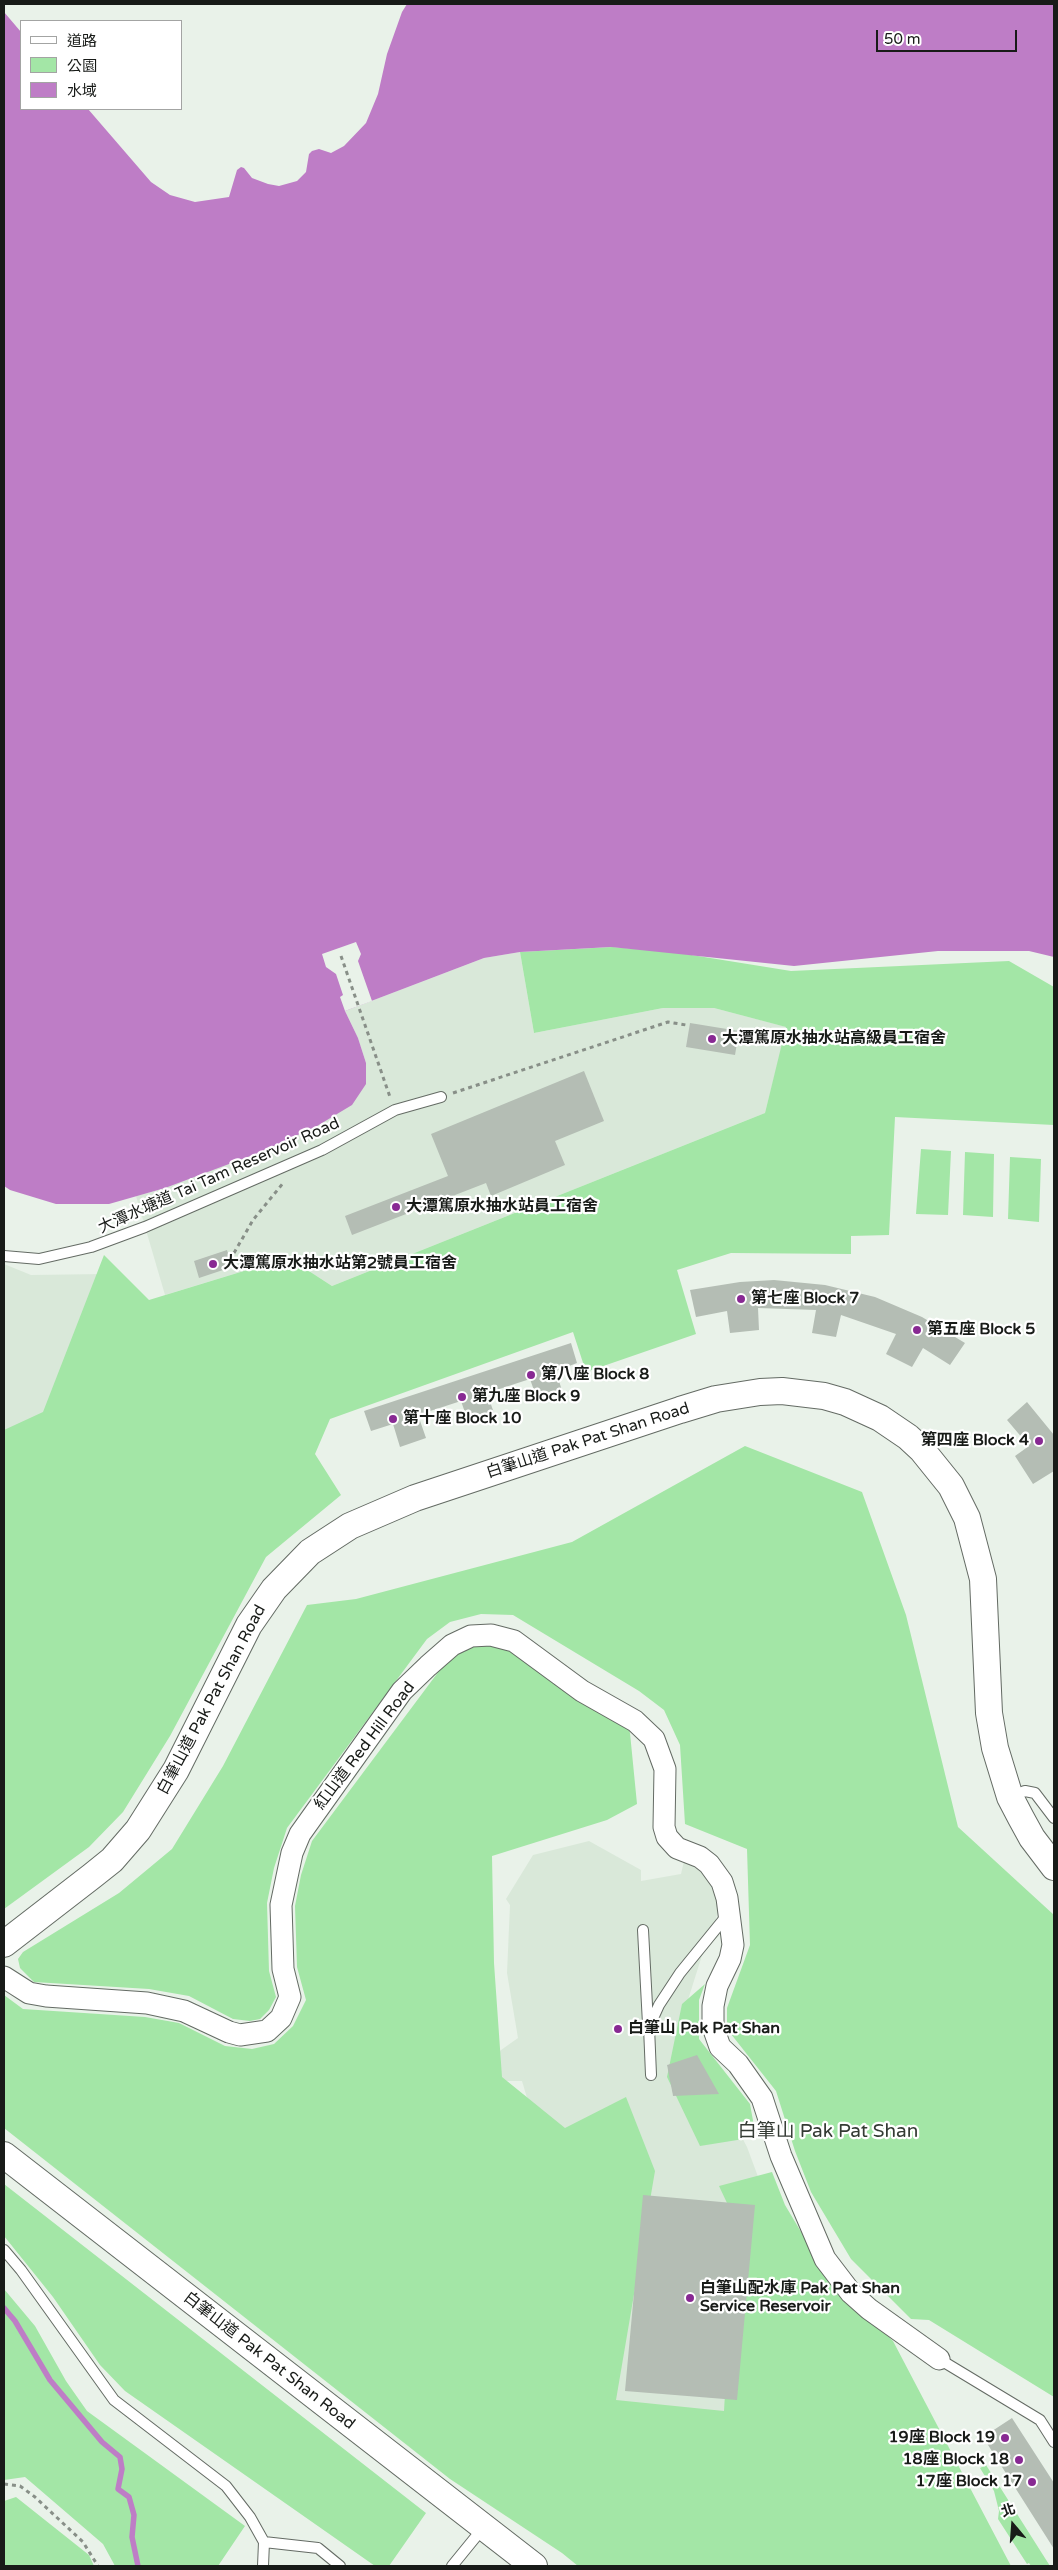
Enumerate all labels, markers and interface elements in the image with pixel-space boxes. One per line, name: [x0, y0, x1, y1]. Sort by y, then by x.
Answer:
legend: [20, 20, 182, 110]
scale bar: [878, 20, 1019, 52]
text: 50 m: [884, 30, 921, 48]
text: 道路: [67, 32, 97, 50]
text: 公園: [67, 57, 97, 75]
text: 水域: [67, 82, 97, 100]
place label: 大潭篤原水抽水站高級員工宿舍: [722, 1029, 946, 1049]
marker: 大潭篤原水抽水站高級員工宿舍: [706, 1033, 718, 1045]
street label: 大潭水塘道 Tai Tam Reservoir Road: [95, 1114, 343, 1238]
place label: 大潭篤原水抽水站員工宿舍: [406, 1197, 598, 1217]
marker: 大潭篤原水抽水站員工宿舍: [390, 1201, 402, 1213]
place label: 大潭篤原水抽水站第2號員工宿舍: [223, 1254, 457, 1274]
marker: 大潭篤原水抽水站第2號員工宿舍: [207, 1258, 219, 1270]
place label: 第七座 Block 7: [751, 1289, 859, 1309]
marker: 第七座 Block 7: [735, 1293, 747, 1305]
place label: 第五座 Block 5: [927, 1320, 1035, 1340]
marker: 第五座 Block 5: [911, 1324, 923, 1336]
place label: 第八座 Block 8: [541, 1365, 649, 1385]
marker: 第八座 Block 8: [525, 1369, 537, 1381]
place label: 第九座 Block 9: [472, 1387, 580, 1407]
marker: 第九座 Block 9: [456, 1391, 468, 1403]
street label: 白筆山道 Pak Pat Shan Road: [484, 1399, 692, 1483]
place label: 第十座 Block 10: [403, 1409, 521, 1429]
marker: 第十座 Block 10: [387, 1413, 399, 1425]
place label: 第四座 Block 4: [921, 1431, 1029, 1451]
marker: 第四座 Block 4: [1033, 1435, 1045, 1447]
street label: 白筆山道 Pak Pat Shan Road: [154, 1602, 270, 1798]
street label: 紅山道 Red Hill Road: [311, 1678, 419, 1814]
place label: 白筆山 Pak Pat Shan: [628, 2019, 780, 2039]
marker: 白筆山 Pak Pat Shan: [612, 2023, 624, 2035]
district label: 白筆山 Pak Pat Shan: [738, 2121, 918, 2143]
place label: 白筆山配水庫 Pak Pat Shan Service Reservoir: [700, 2279, 900, 2317]
street label: 白筆山道 Pak Pat Shan Road: [179, 2288, 359, 2434]
marker: 白筆山配水庫 Pak Pat Shan Service Reservoir: [684, 2292, 696, 2304]
place label: 19座 Block 19: [889, 2428, 995, 2448]
marker: 19座 Block 19: [999, 2432, 1011, 2444]
place label: 18座 Block 18: [903, 2450, 1009, 2470]
marker: 18座 Block 18: [1013, 2454, 1025, 2466]
place label: 17座 Block 17: [916, 2472, 1022, 2492]
marker: 17座 Block 17: [1026, 2476, 1038, 2488]
north arrow: [988, 2500, 1038, 2550]
text: 北: [999, 2500, 1017, 2521]

